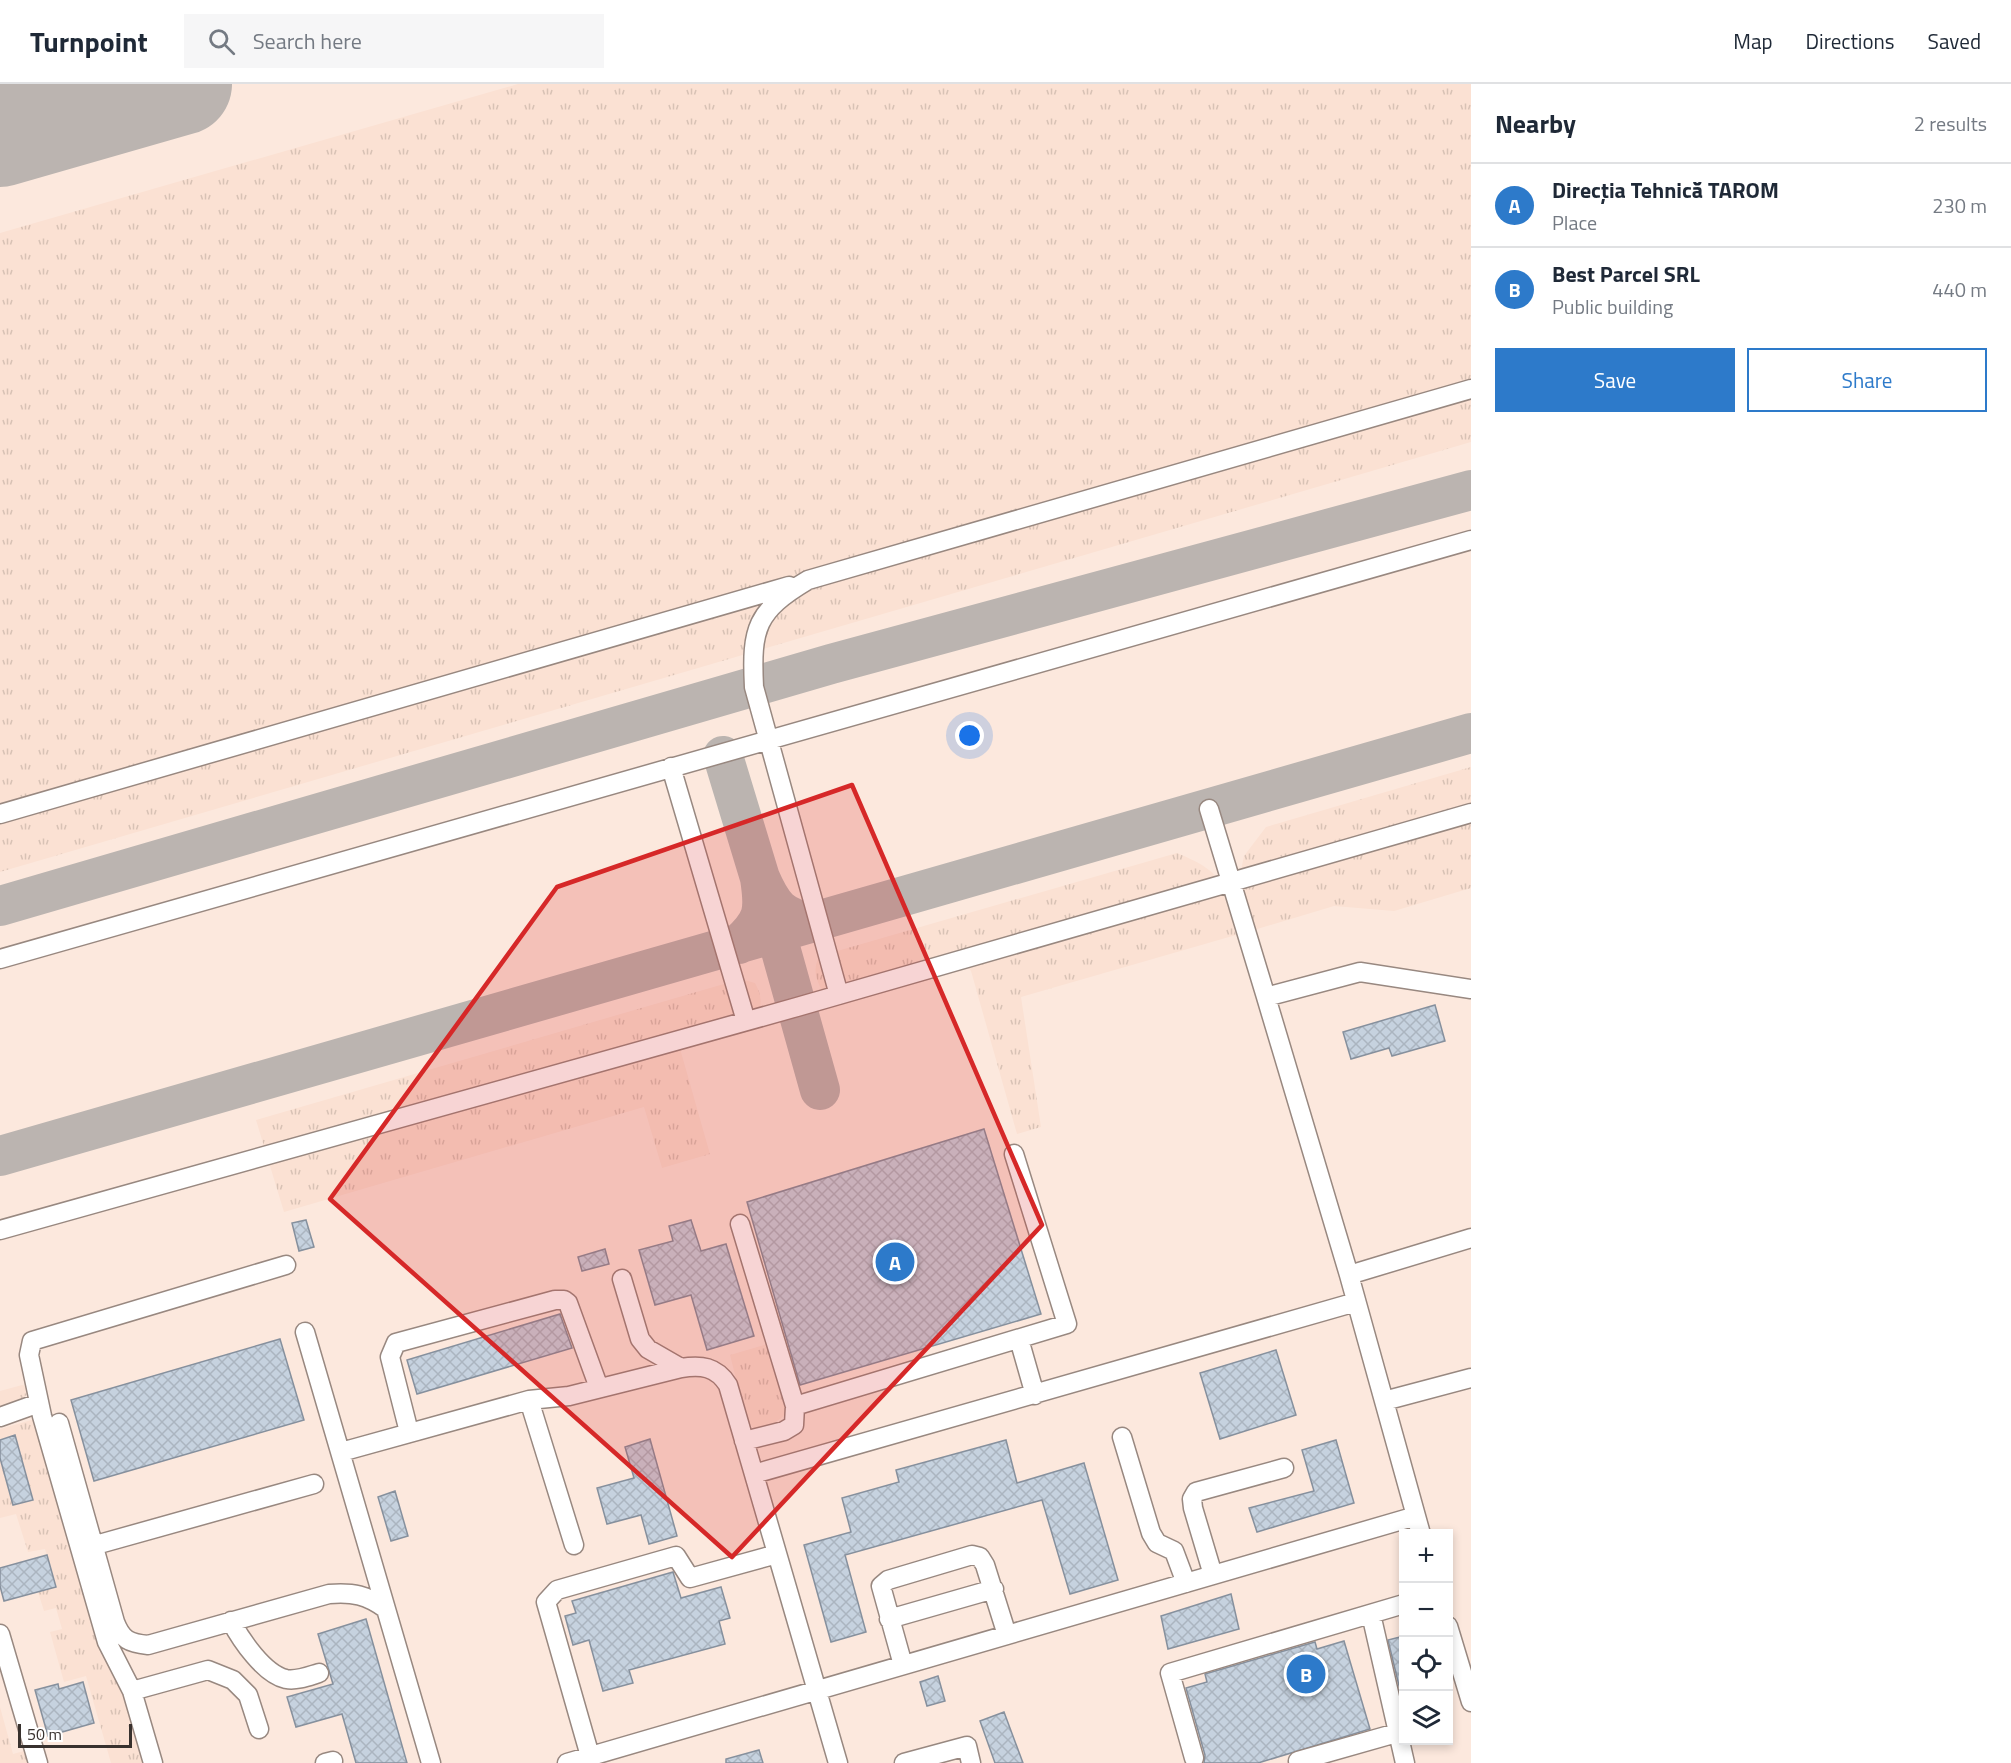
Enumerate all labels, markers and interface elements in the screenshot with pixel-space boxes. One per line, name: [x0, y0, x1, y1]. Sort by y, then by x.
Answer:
search box: [184, 14, 604, 68]
text: Turnpoint: [30, 20, 148, 63]
text: Search here: [253, 24, 362, 58]
icon: search: [205, 25, 238, 58]
text: Map: [1733, 25, 1773, 57]
text: Directions: [1806, 25, 1895, 57]
text: Saved: [1928, 25, 1981, 57]
text: Nearby: [1495, 104, 1576, 143]
text: 2 results: [1914, 108, 1987, 139]
text: Direcţia Tehnică TAROM: [1552, 173, 1779, 207]
text: A: [1508, 190, 1521, 221]
text: 230 m: [1932, 190, 1987, 221]
text: Place: [1552, 207, 1597, 238]
text: Best Parcel SRL: [1552, 257, 1700, 291]
text: B: [1508, 274, 1521, 305]
text: 440 m: [1932, 274, 1987, 305]
text: Public building: [1552, 291, 1673, 322]
button: Save: [1495, 348, 1735, 412]
button: Share: [1747, 348, 1987, 412]
your location: [955, 721, 984, 750]
pin: A: [876, 1240, 914, 1284]
map controls: [1399, 1529, 1453, 1745]
button: +: [1399, 1529, 1453, 1583]
button: −: [1399, 1583, 1453, 1637]
button: locate: [1399, 1637, 1453, 1691]
pin: B: [1286, 1652, 1326, 1696]
button: layers: [1399, 1691, 1453, 1745]
scale bar: [18, 1721, 132, 1748]
text: 50 m: [27, 1722, 62, 1746]

